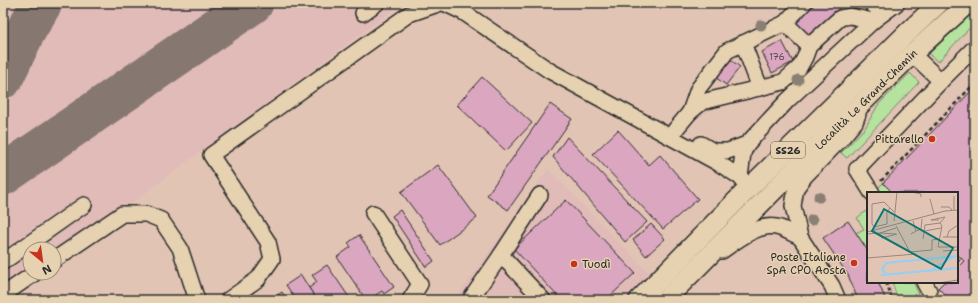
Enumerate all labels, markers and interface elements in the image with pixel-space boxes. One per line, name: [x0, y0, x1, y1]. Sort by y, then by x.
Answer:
street label: Località Le Grand-Chemin: [812, 46, 921, 153]
house number: 176: [769, 51, 785, 63]
place label: Pittarello: [875, 132, 924, 147]
marker: Pittarello: [927, 134, 937, 144]
road number: SS26: [771, 142, 805, 158]
inset map: [867, 192, 958, 283]
north arrow: [22, 241, 62, 281]
place label: Poste Italiane SpA CPO Aosta: [767, 250, 846, 278]
place label: Tuodì: [582, 257, 611, 272]
marker: Poste Italiane SpA CPO Aosta: [849, 258, 859, 268]
marker: Tuodì: [569, 259, 579, 269]
text: N: [39, 261, 54, 278]

